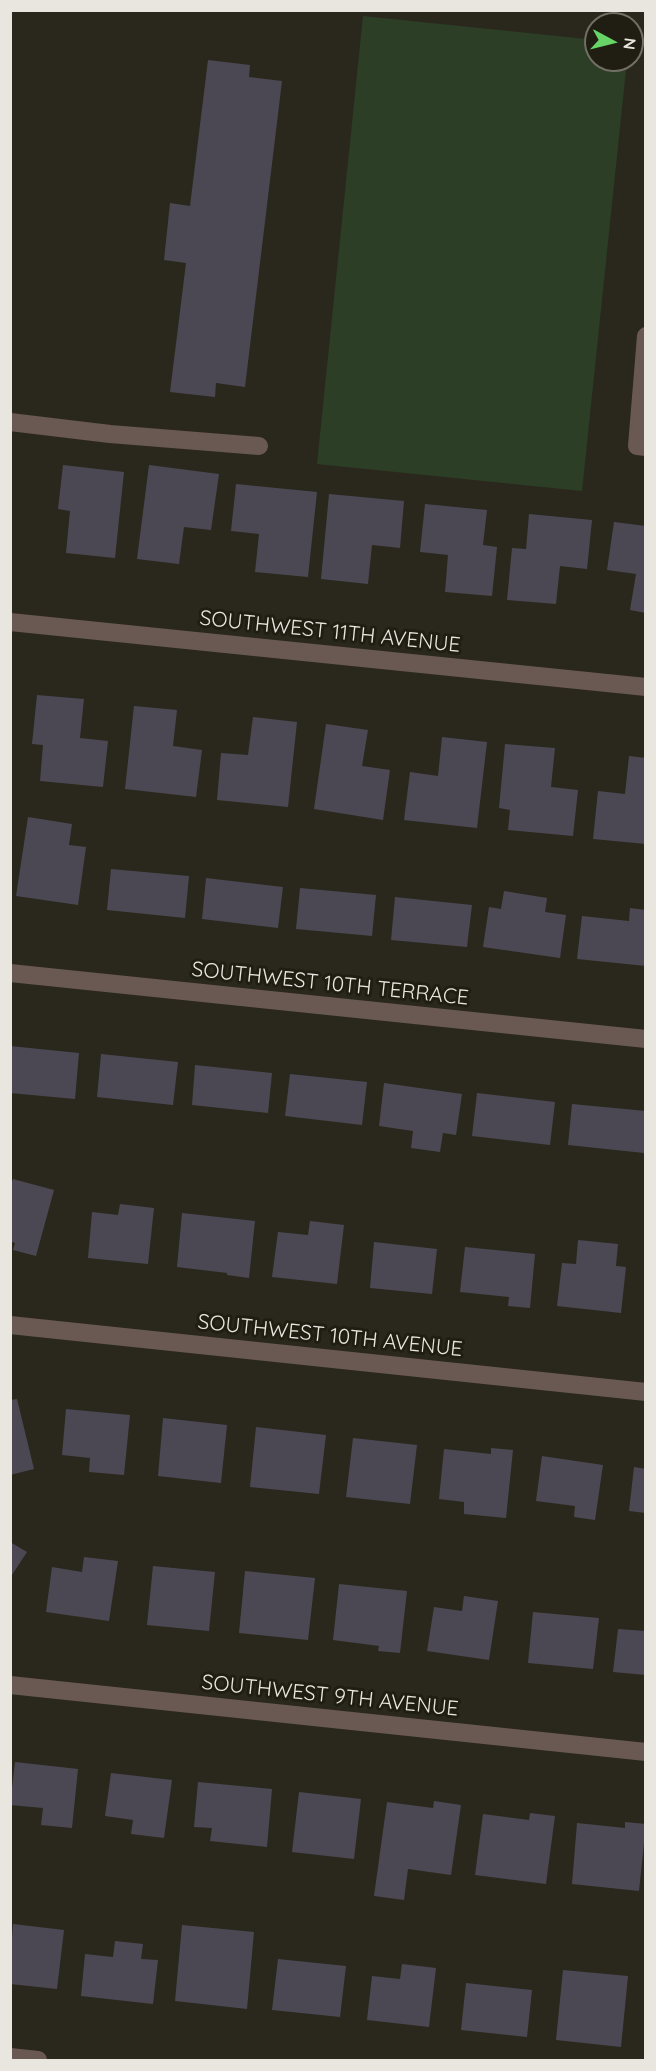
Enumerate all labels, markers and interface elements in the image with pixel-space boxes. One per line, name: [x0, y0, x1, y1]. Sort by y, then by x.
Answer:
north arrow: [584, 12, 644, 72]
text: N: [619, 37, 641, 51]
street label: SOUTHWEST 11TH AVENUE: [198, 606, 462, 658]
street label: SOUTHWEST 10TH TERRACE: [190, 957, 470, 1011]
street label: SOUTHWEST 10TH AVENUE: [196, 1310, 464, 1362]
street label: SOUTHWEST 9TH AVENUE: [200, 1670, 460, 1722]

